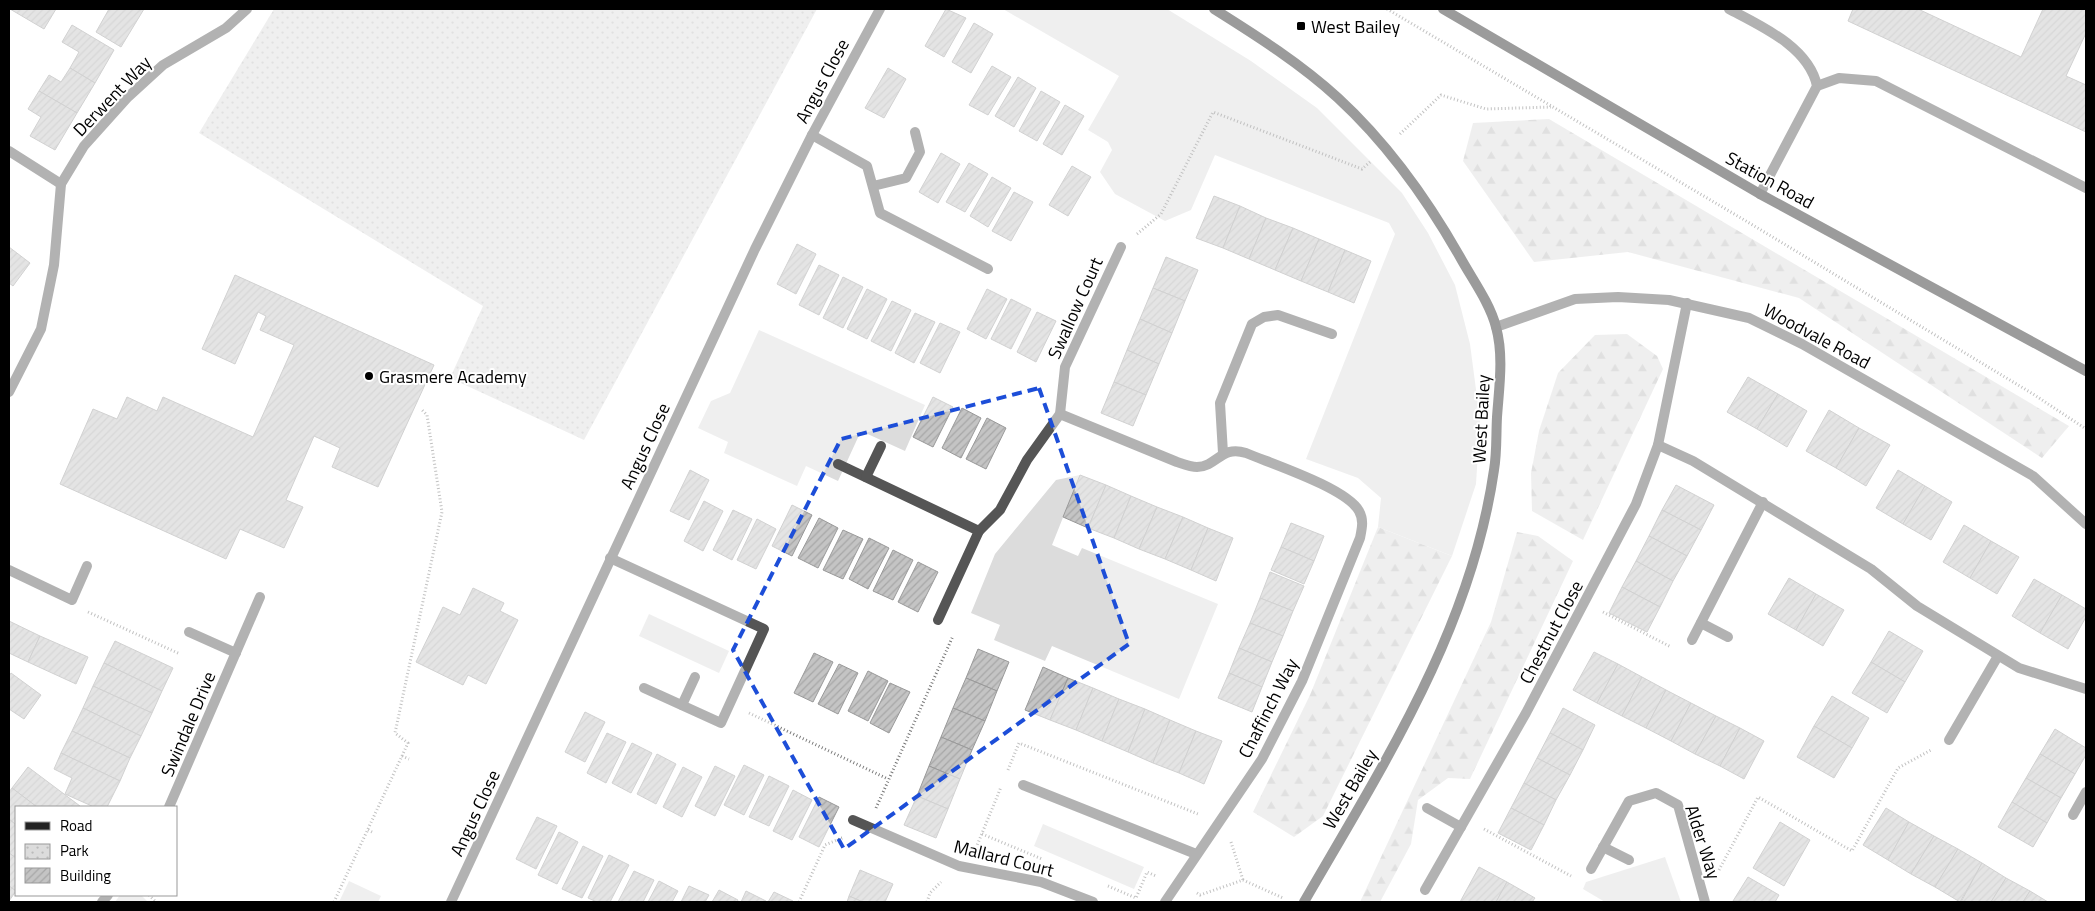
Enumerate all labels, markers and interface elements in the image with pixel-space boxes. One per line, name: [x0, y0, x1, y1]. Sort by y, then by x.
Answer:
place label: West Bailey: [1311, 13, 1400, 40]
marker: West Bailey: [1295, 20, 1307, 32]
street label: Angus Close: [788, 34, 856, 128]
street label: Derwent Way: [67, 49, 158, 142]
street label: Station Road: [1721, 145, 1819, 215]
street label: Swallow Court: [1041, 252, 1110, 363]
street label: Woodvale Road: [1759, 296, 1875, 376]
place label: Grasmere Academy: [379, 363, 527, 390]
marker: Grasmere Academy: [363, 370, 375, 382]
street label: West Bailey: [1465, 373, 1497, 464]
street label: Angus Close: [613, 398, 677, 494]
street label: Chestnut Close: [1512, 575, 1590, 689]
street label: Chaffinch Way: [1231, 653, 1305, 763]
street label: Swindale Drive: [154, 667, 222, 781]
street label: West Bailey: [1316, 743, 1384, 834]
street label: Angus Close: [443, 765, 507, 861]
street label: Alder Way: [1678, 801, 1728, 883]
legend: [15, 806, 178, 896]
text: Road: [60, 814, 92, 837]
street label: Mallard Court: [951, 833, 1057, 884]
text: Park: [60, 839, 89, 862]
text: Building: [60, 864, 111, 887]

